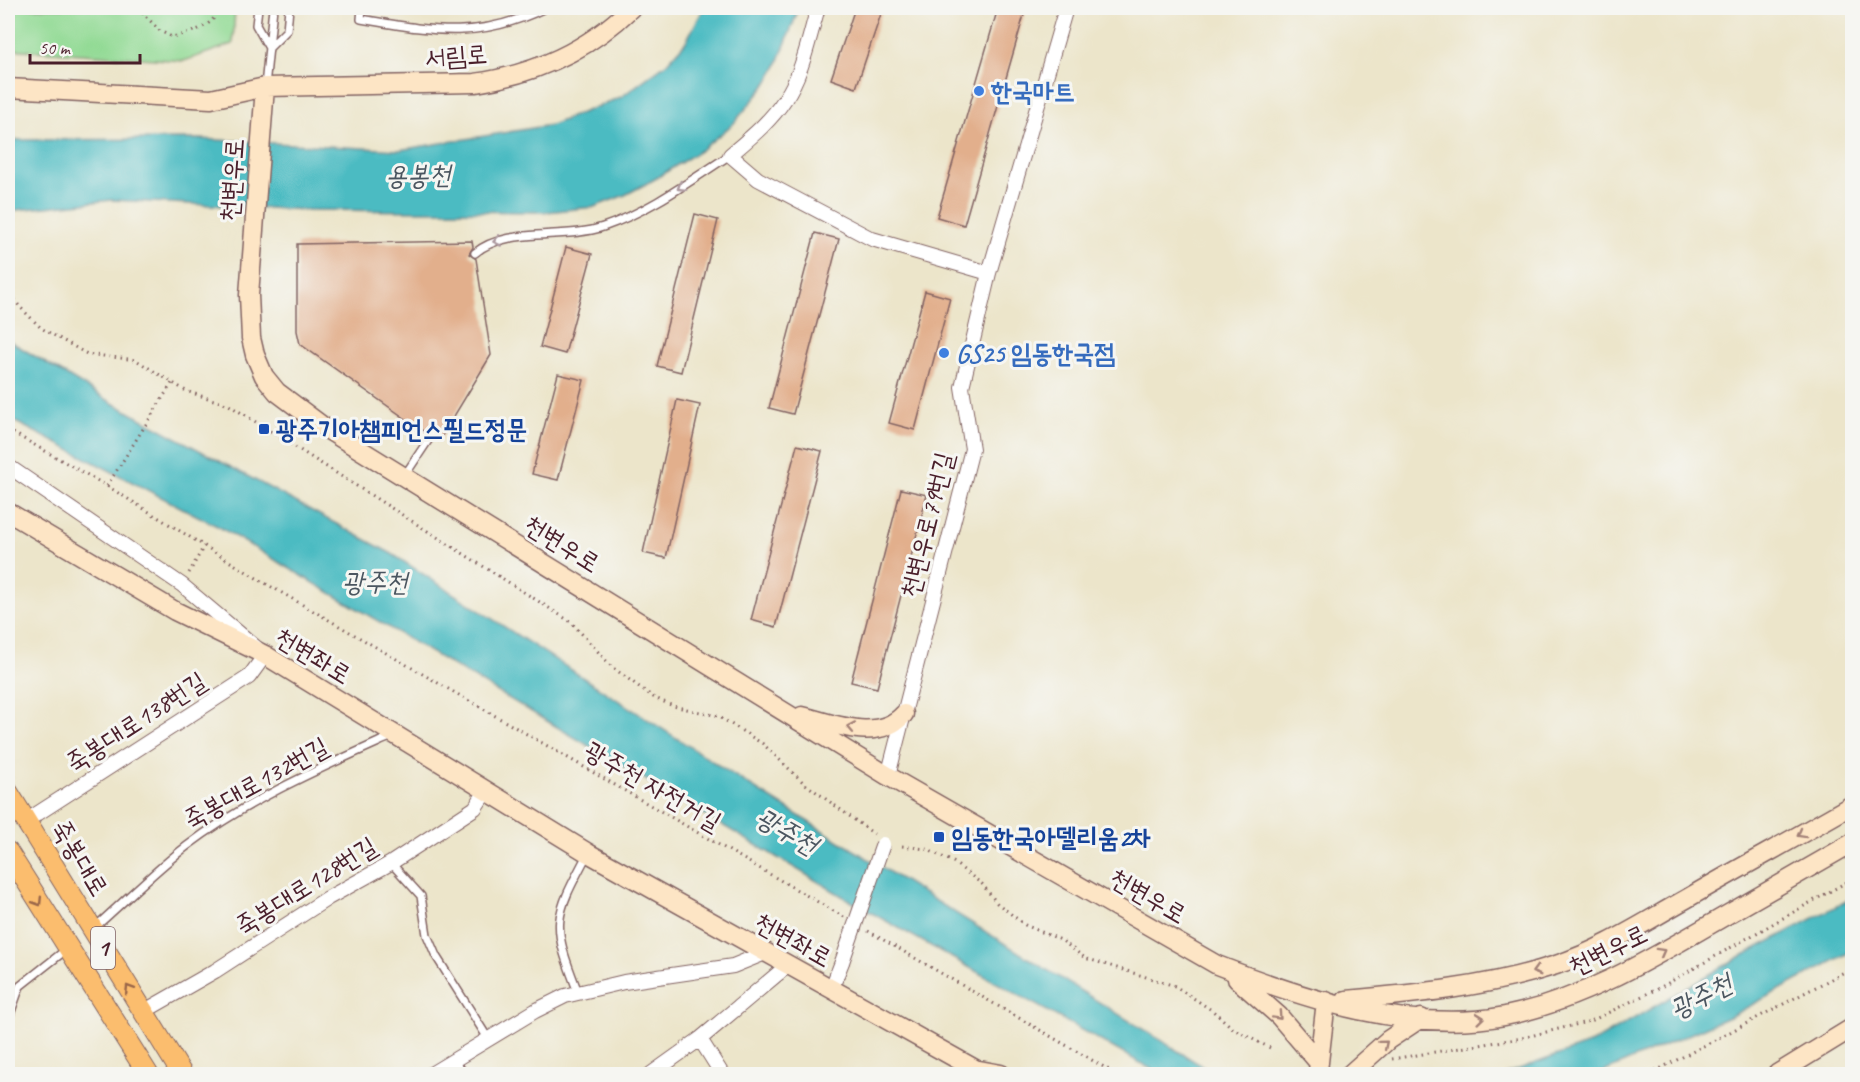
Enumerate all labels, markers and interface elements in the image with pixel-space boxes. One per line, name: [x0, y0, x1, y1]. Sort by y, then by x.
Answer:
scale bar: [30, 27, 140, 65]
text: 50 m: [39, 37, 72, 59]
street label: 서림로: [424, 37, 488, 75]
place label: 한국마트: [990, 75, 1075, 108]
marker: 한국마트: [972, 84, 986, 98]
street label: 천변우로: [213, 137, 251, 223]
water label: 용봉천: [385, 157, 453, 193]
one-way arrow: [677, 179, 687, 191]
one-way arrow: [492, 234, 502, 247]
place label: GS25 임동한국점: [956, 337, 1115, 370]
marker: GS25 임동한국점: [937, 346, 951, 360]
place label: 광주기아챔피언스필드정문: [276, 413, 527, 446]
marker: 광주기아챔피언스필드정문: [257, 422, 271, 436]
street label: 천변우로79번길: [893, 449, 961, 601]
street label: 천변우로: [518, 508, 606, 580]
water label: 광주천: [342, 565, 410, 599]
street label: 천변좌로: [269, 620, 357, 692]
street label: 죽봉대로138번길: [60, 664, 212, 780]
one-way arrow: [847, 721, 857, 734]
street label: 죽봉대로132번길: [178, 730, 334, 836]
street label: 광주천 자전거길: [579, 734, 727, 839]
water label: 광주천: [750, 800, 826, 863]
street label: 죽봉대로: [44, 814, 116, 902]
place label: 임동한국아델리움2차: [951, 821, 1151, 854]
one-way arrow: [1797, 827, 1808, 838]
street label: 죽봉대로128번길: [229, 829, 383, 943]
marker: 임동한국아델리움2차: [932, 830, 946, 844]
street label: 천변우로: [1104, 861, 1192, 931]
one-way arrow: [31, 896, 43, 906]
street label: 천변좌로: [748, 905, 838, 975]
street label: 천변우로: [1563, 917, 1653, 983]
road number: 1: [91, 927, 115, 969]
one-way arrow: [1655, 948, 1666, 959]
one-way arrow: [1531, 964, 1542, 976]
water label: 광주천: [1664, 965, 1740, 1026]
one-way arrow: [124, 985, 136, 995]
one-way arrow: [1271, 1009, 1282, 1020]
one-way arrow: [1475, 1012, 1484, 1025]
one-way arrow: [1377, 1040, 1388, 1051]

